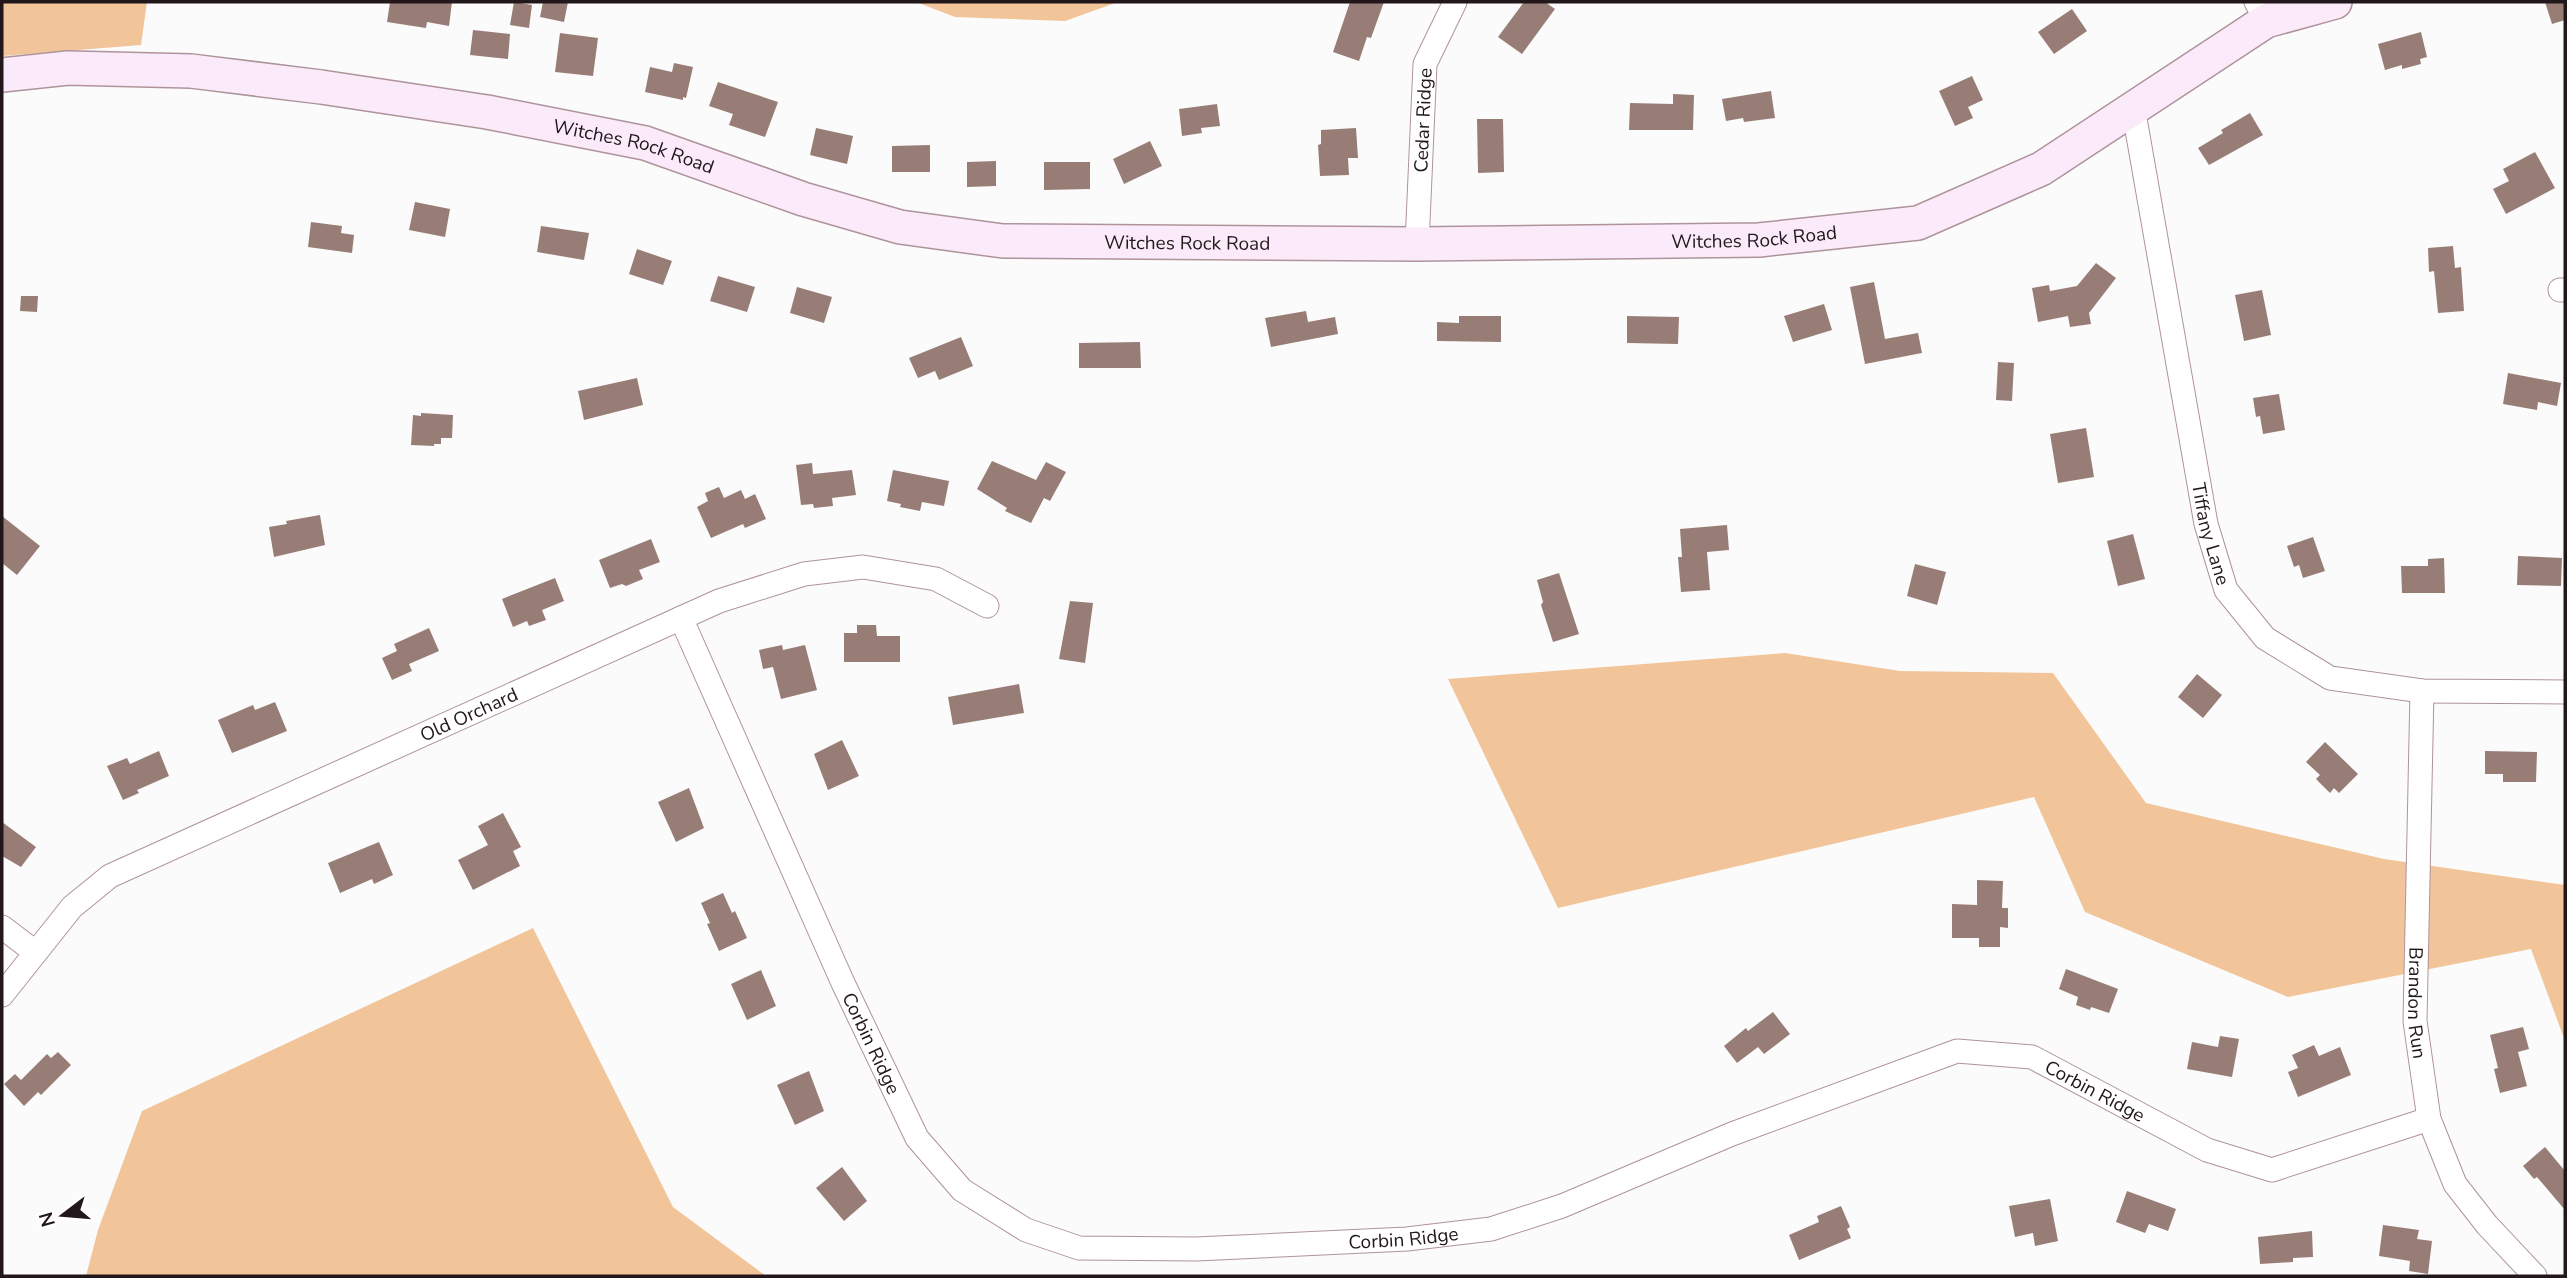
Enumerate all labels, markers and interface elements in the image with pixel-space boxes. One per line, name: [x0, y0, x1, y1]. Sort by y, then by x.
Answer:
street label: Cedar Ridge: [1408, 67, 1439, 173]
street label: Witches Rock Road: [551, 113, 718, 181]
street label: Witches Rock Road: [1671, 220, 1838, 255]
street label: Witches Rock Road: [1104, 230, 1270, 257]
street label: Tiffany Lane: [2185, 481, 2236, 588]
street label: Old Orchard: [416, 682, 522, 748]
street label: Brandon Run: [2401, 947, 2432, 1061]
street label: Corbin Ridge: [835, 988, 906, 1099]
street label: Corbin Ridge: [2040, 1054, 2149, 1129]
north arrow: [28, 1180, 98, 1250]
text: N: [33, 1209, 62, 1230]
street label: Corbin Ridge: [1348, 1221, 1460, 1256]

